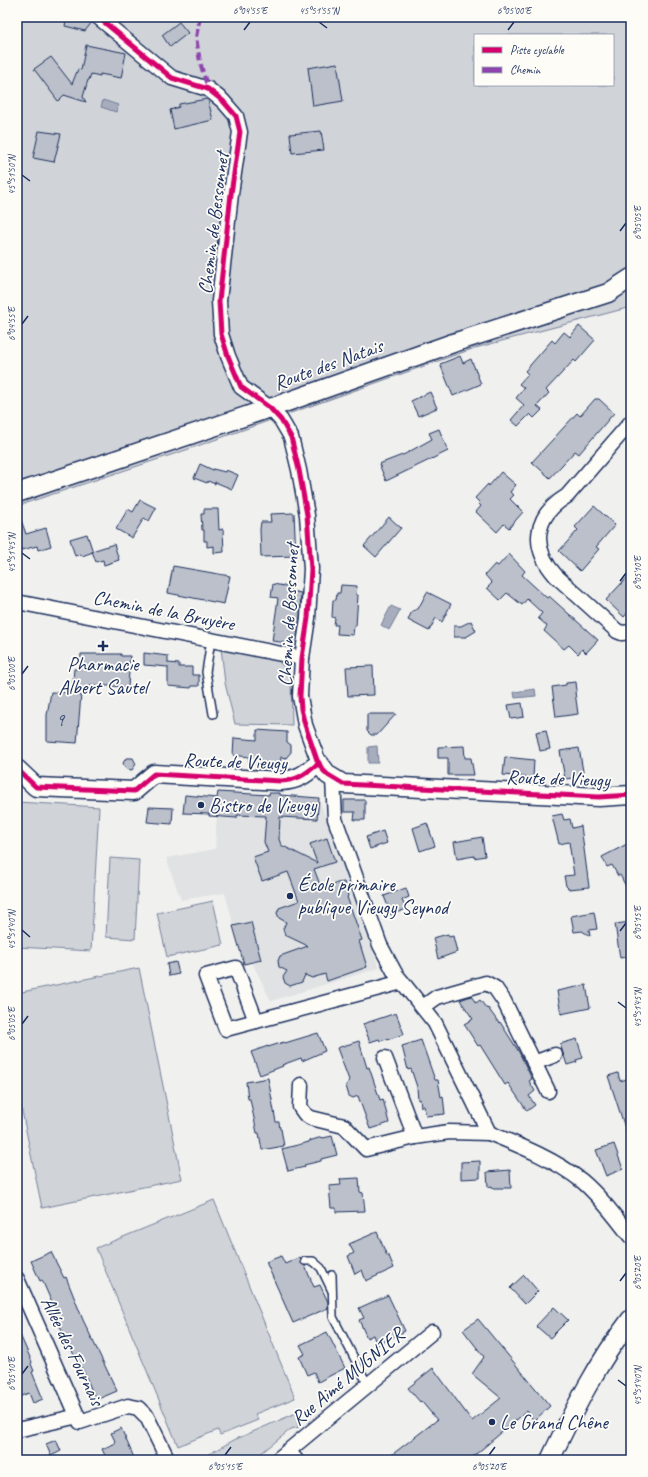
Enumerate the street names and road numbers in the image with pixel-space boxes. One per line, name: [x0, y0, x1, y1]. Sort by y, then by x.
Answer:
street label: Chemin de Bessonnet: [192, 147, 235, 296]
street label: Route des Natais: [270, 332, 388, 396]
street label: Chemin de Bessonnet: [272, 540, 305, 687]
street label: Chemin de la Bruyère: [91, 585, 238, 637]
street label: Route de Vieugy: [183, 747, 288, 776]
street label: Route de Vieugy: [506, 764, 611, 793]
street label: Allée des Fournais: [35, 1293, 111, 1412]
street label: Rue Aimé MUGNIER: [286, 1320, 411, 1431]

